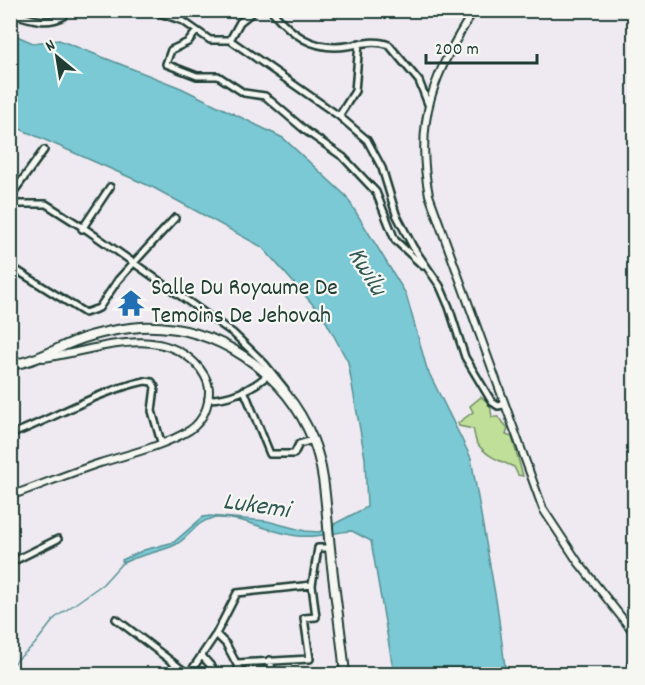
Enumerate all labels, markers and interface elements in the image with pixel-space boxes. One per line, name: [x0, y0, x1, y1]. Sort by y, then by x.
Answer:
north arrow: [27, 27, 87, 87]
scale bar: [426, 27, 537, 65]
text: N: [42, 34, 60, 58]
text: 200 m: [435, 38, 479, 63]
water label: Kwilu: [337, 241, 396, 305]
place label: Salle Du Royaume De Temoins De Jehovah: [151, 272, 338, 334]
temple icon: Salle Du Royaume De Temoins De Jehovah: [116, 288, 146, 318]
water label: Lukemi: [220, 484, 296, 531]

